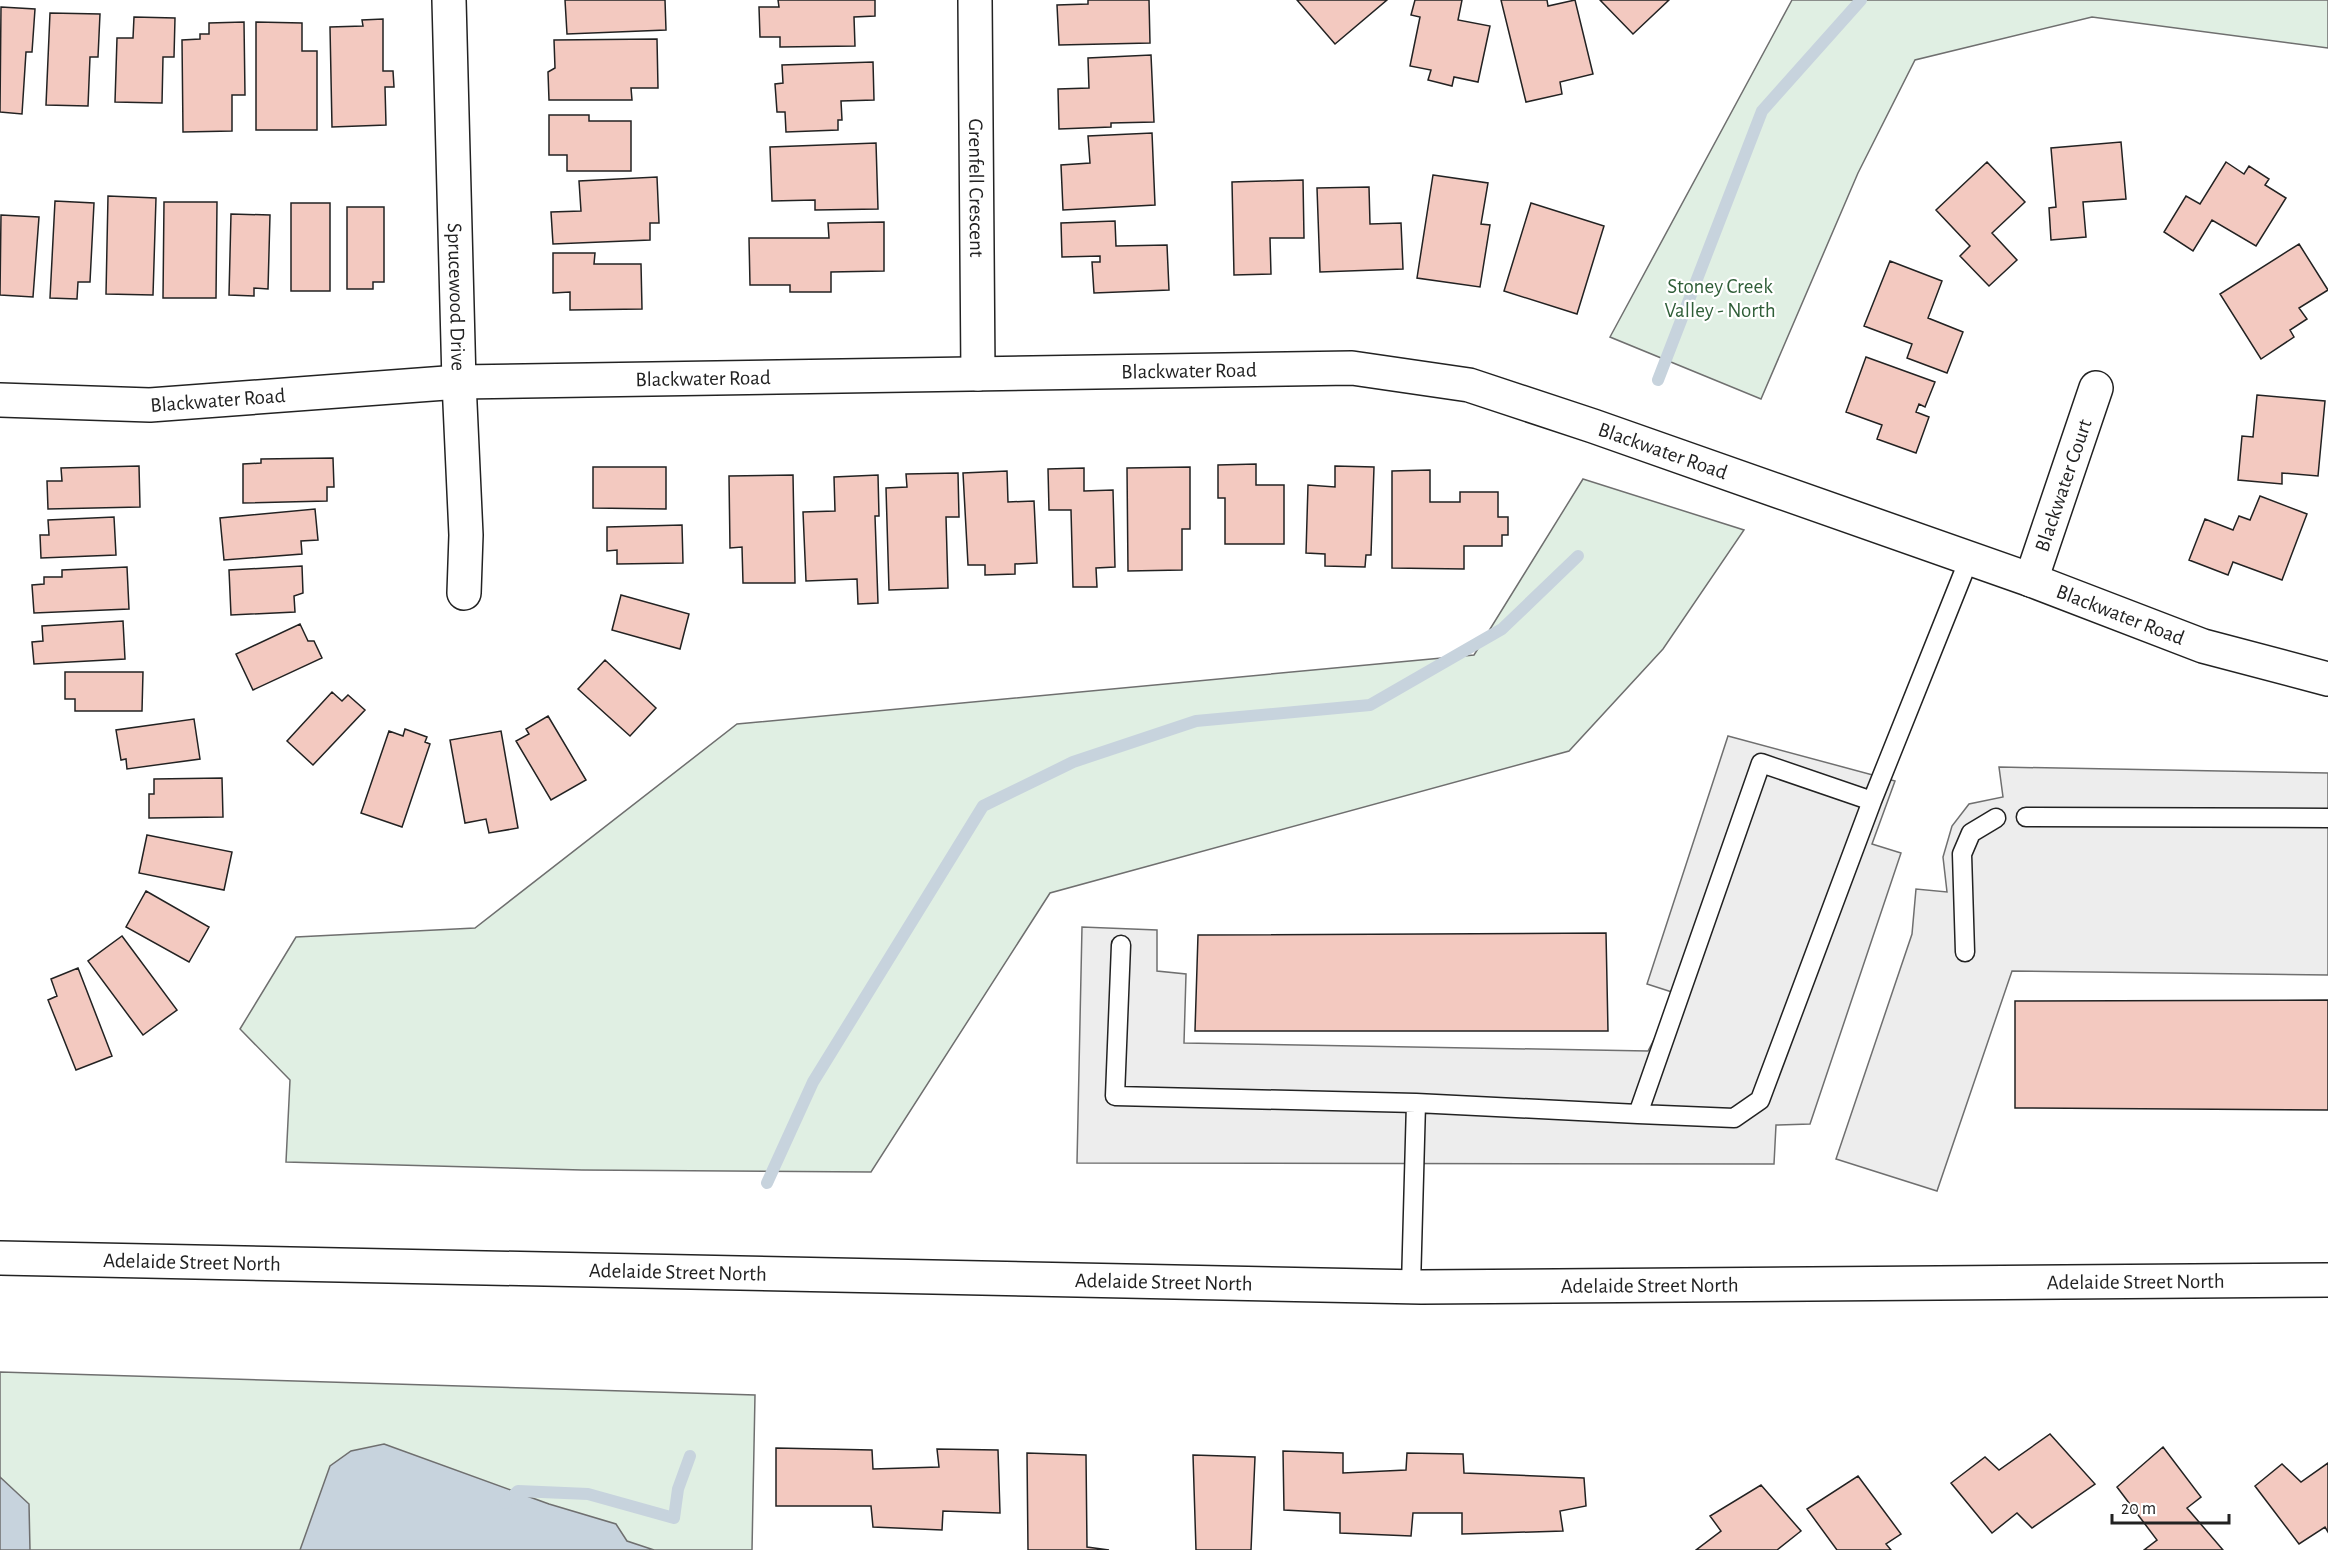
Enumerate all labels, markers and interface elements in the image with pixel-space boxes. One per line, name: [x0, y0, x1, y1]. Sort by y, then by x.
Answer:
street label: Grenfell Crescent: [965, 118, 988, 258]
street label: Sprucewood Drive: [444, 223, 469, 371]
park label: Stoney Creek Valley - North: [1664, 276, 1776, 321]
street label: Blackwater Road: [1121, 359, 1257, 382]
street label: Blackwater Road: [635, 367, 771, 390]
street label: Blackwater Road: [149, 384, 286, 415]
street label: Blackwater Court: [2031, 416, 2095, 554]
street label: Blackwater Road: [1596, 418, 1730, 483]
street label: Blackwater Road: [2053, 580, 2188, 648]
street label: Adelaide Street North: [103, 1250, 281, 1274]
street label: Adelaide Street North: [589, 1260, 767, 1284]
street label: Adelaide Street North: [1075, 1269, 1253, 1294]
street label: Adelaide Street North: [2047, 1270, 2225, 1293]
street label: Adelaide Street North: [1561, 1274, 1739, 1296]
scale bar: [2112, 1487, 2229, 1525]
text: 20 m: [2121, 1500, 2156, 1518]

